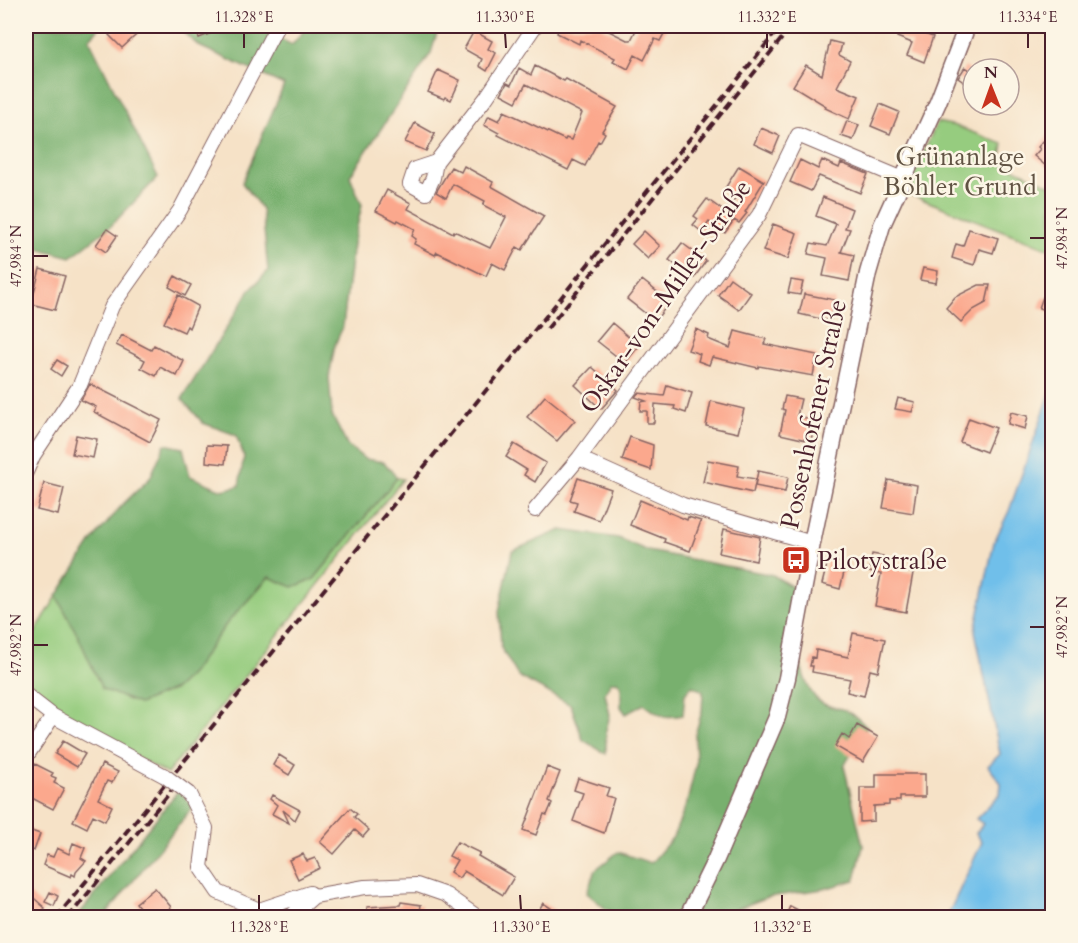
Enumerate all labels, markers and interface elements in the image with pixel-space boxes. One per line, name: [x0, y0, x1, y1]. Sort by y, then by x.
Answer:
text: 11.328°E: [214, 7, 274, 27]
text: 11.330°E: [475, 7, 535, 27]
text: 11.332°E: [737, 7, 797, 27]
text: 11.334°E: [998, 7, 1058, 27]
north arrow: [961, 57, 1021, 117]
text: N: [984, 62, 998, 84]
park label: Grünanlage Böhler Grund: [883, 139, 1037, 204]
street label: Oskar-von-Miller-Straße: [571, 172, 760, 420]
text: 47.984°N: [1052, 206, 1072, 269]
text: 47.984°N: [6, 224, 26, 287]
street label: Possenhofener Straße: [772, 296, 855, 532]
place label: Pilotystraße: [817, 543, 947, 578]
bus stop icon: Pilotystraße: [780, 544, 812, 576]
text: 47.982°N: [1052, 595, 1072, 658]
text: 47.982°N: [6, 613, 26, 676]
text: 11.328°E: [229, 917, 289, 937]
text: 11.330°E: [491, 917, 551, 937]
text: 11.332°E: [752, 917, 812, 937]

